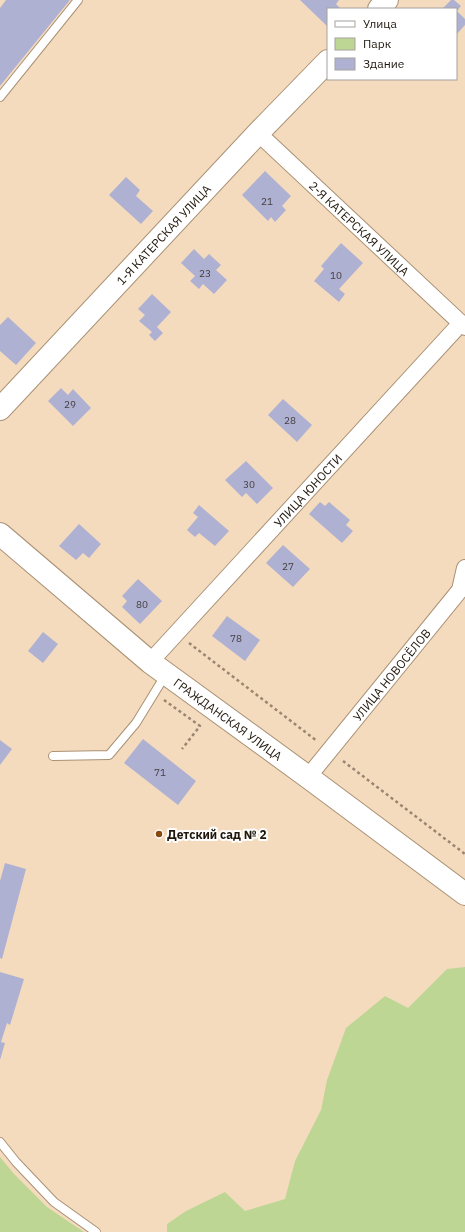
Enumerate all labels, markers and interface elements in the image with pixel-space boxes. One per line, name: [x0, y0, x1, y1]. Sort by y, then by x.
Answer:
legend: [327, 8, 457, 80]
text: Улица: [363, 16, 397, 31]
text: Парк: [363, 36, 392, 51]
text: Здание: [363, 56, 405, 71]
street label: 2-Я КАТЕРСКАЯ УЛИЦА: [306, 178, 413, 279]
street label: 1-Я КАТЕРСКАЯ УЛИЦА: [113, 181, 214, 288]
house number: 21: [261, 195, 273, 208]
house number: 23: [199, 267, 211, 280]
house number: 10: [330, 269, 342, 282]
house number: 29: [64, 398, 76, 411]
house number: 28: [284, 414, 296, 427]
street label: УЛИЦА ЮНОСТИ: [270, 451, 345, 530]
house number: 30: [243, 478, 255, 491]
house number: 27: [282, 560, 294, 573]
house number: 80: [136, 598, 148, 611]
street label: УЛИЦА НОВОСЁЛОВ: [349, 625, 433, 724]
house number: 78: [230, 632, 242, 645]
street label: ГРАЖДАНСКАЯ УЛИЦА: [171, 675, 286, 764]
house number: 71: [154, 766, 166, 779]
place label: Детский сад № 2: [167, 827, 267, 842]
marker: Детский сад № 2: [154, 829, 164, 839]

